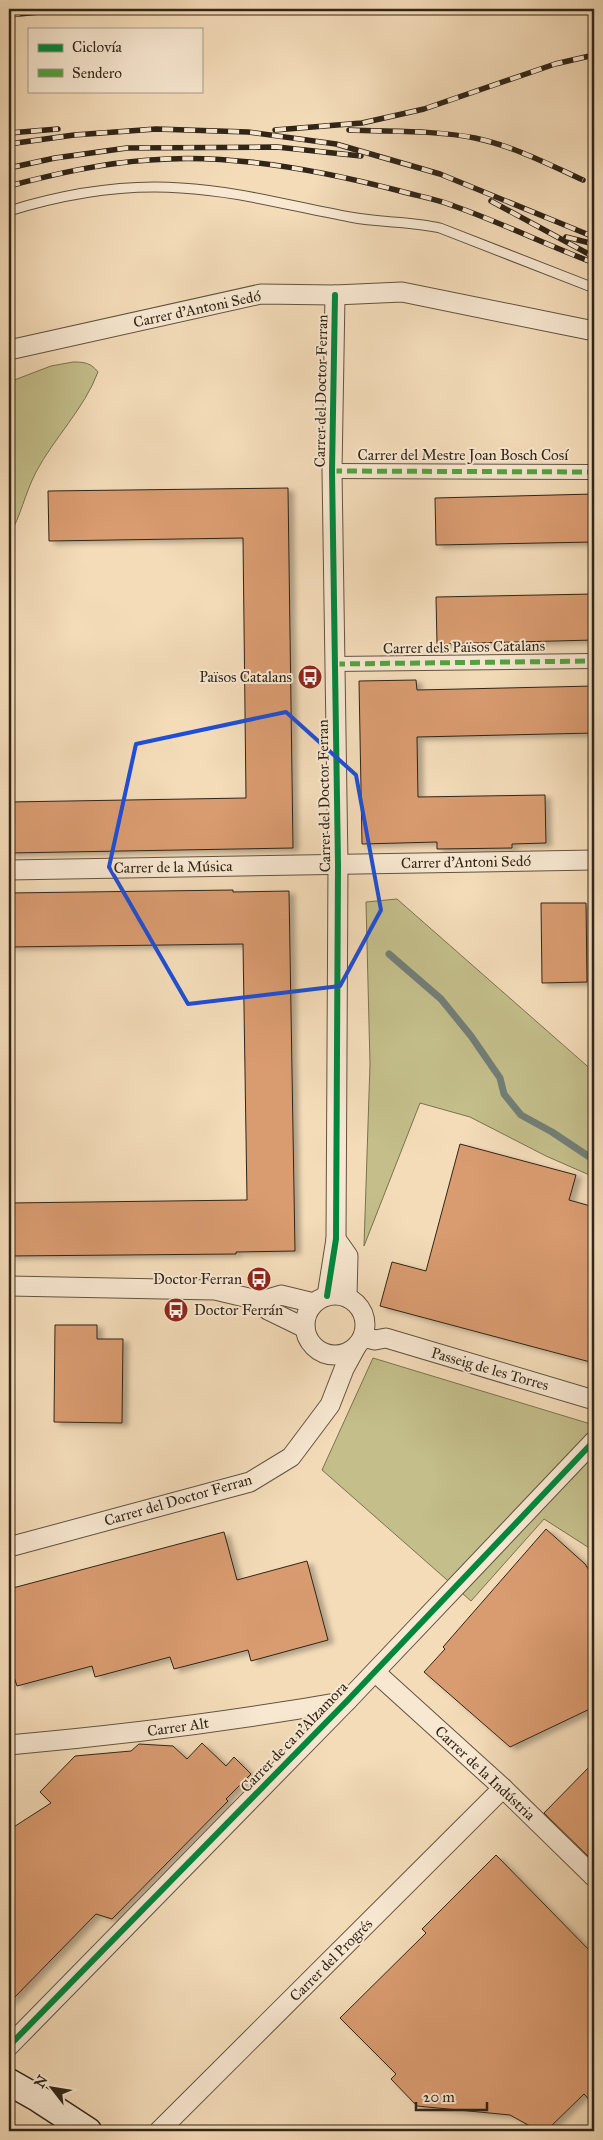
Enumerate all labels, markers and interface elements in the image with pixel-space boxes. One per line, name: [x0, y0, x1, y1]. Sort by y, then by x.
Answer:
legend: [28, 28, 202, 92]
text: Ciclovía: [72, 38, 123, 56]
text: Sendero: [72, 64, 122, 82]
street label: Carrer d'Antoni Sedó: [131, 287, 263, 331]
street label: Carrer del Doctor Ferran: [311, 314, 331, 468]
street label: Carrer del Mestre Joan Bosch Cosí: [358, 446, 569, 465]
street label: Carrer dels Països Catalans: [383, 637, 545, 657]
bus stop icon: Països Catalans: [297, 664, 323, 690]
place label: Països Catalans: [199, 668, 292, 686]
street label: Carrer del Doctor Ferran: [314, 719, 334, 873]
street label: Carrer d'Antoni Sedó: [401, 852, 532, 872]
street label: Carrer de la Música: [113, 857, 233, 877]
bus stop icon: Doctor Ferran: [246, 1266, 272, 1292]
place label: Doctor Ferran: [153, 1270, 242, 1288]
bus stop icon: Doctor Ferrán: [163, 1297, 189, 1323]
place label: Doctor Ferrán: [194, 1301, 283, 1319]
street label: Passeig de les Torres: [429, 1344, 551, 1394]
street label: Carrer del Doctor Ferran: [102, 1470, 254, 1530]
street label: Carrer de ca n'Alzamora: [237, 1678, 352, 1796]
street label: Carrer Alt: [146, 1714, 211, 1740]
street label: Carrer de la Indústria: [431, 1722, 539, 1824]
street label: Carrer del Progrés: [286, 1915, 376, 2005]
north arrow: [28, 2062, 78, 2112]
text: N: [31, 2072, 52, 2091]
scale bar: [416, 2080, 487, 2112]
text: 20 m: [423, 2088, 455, 2106]

